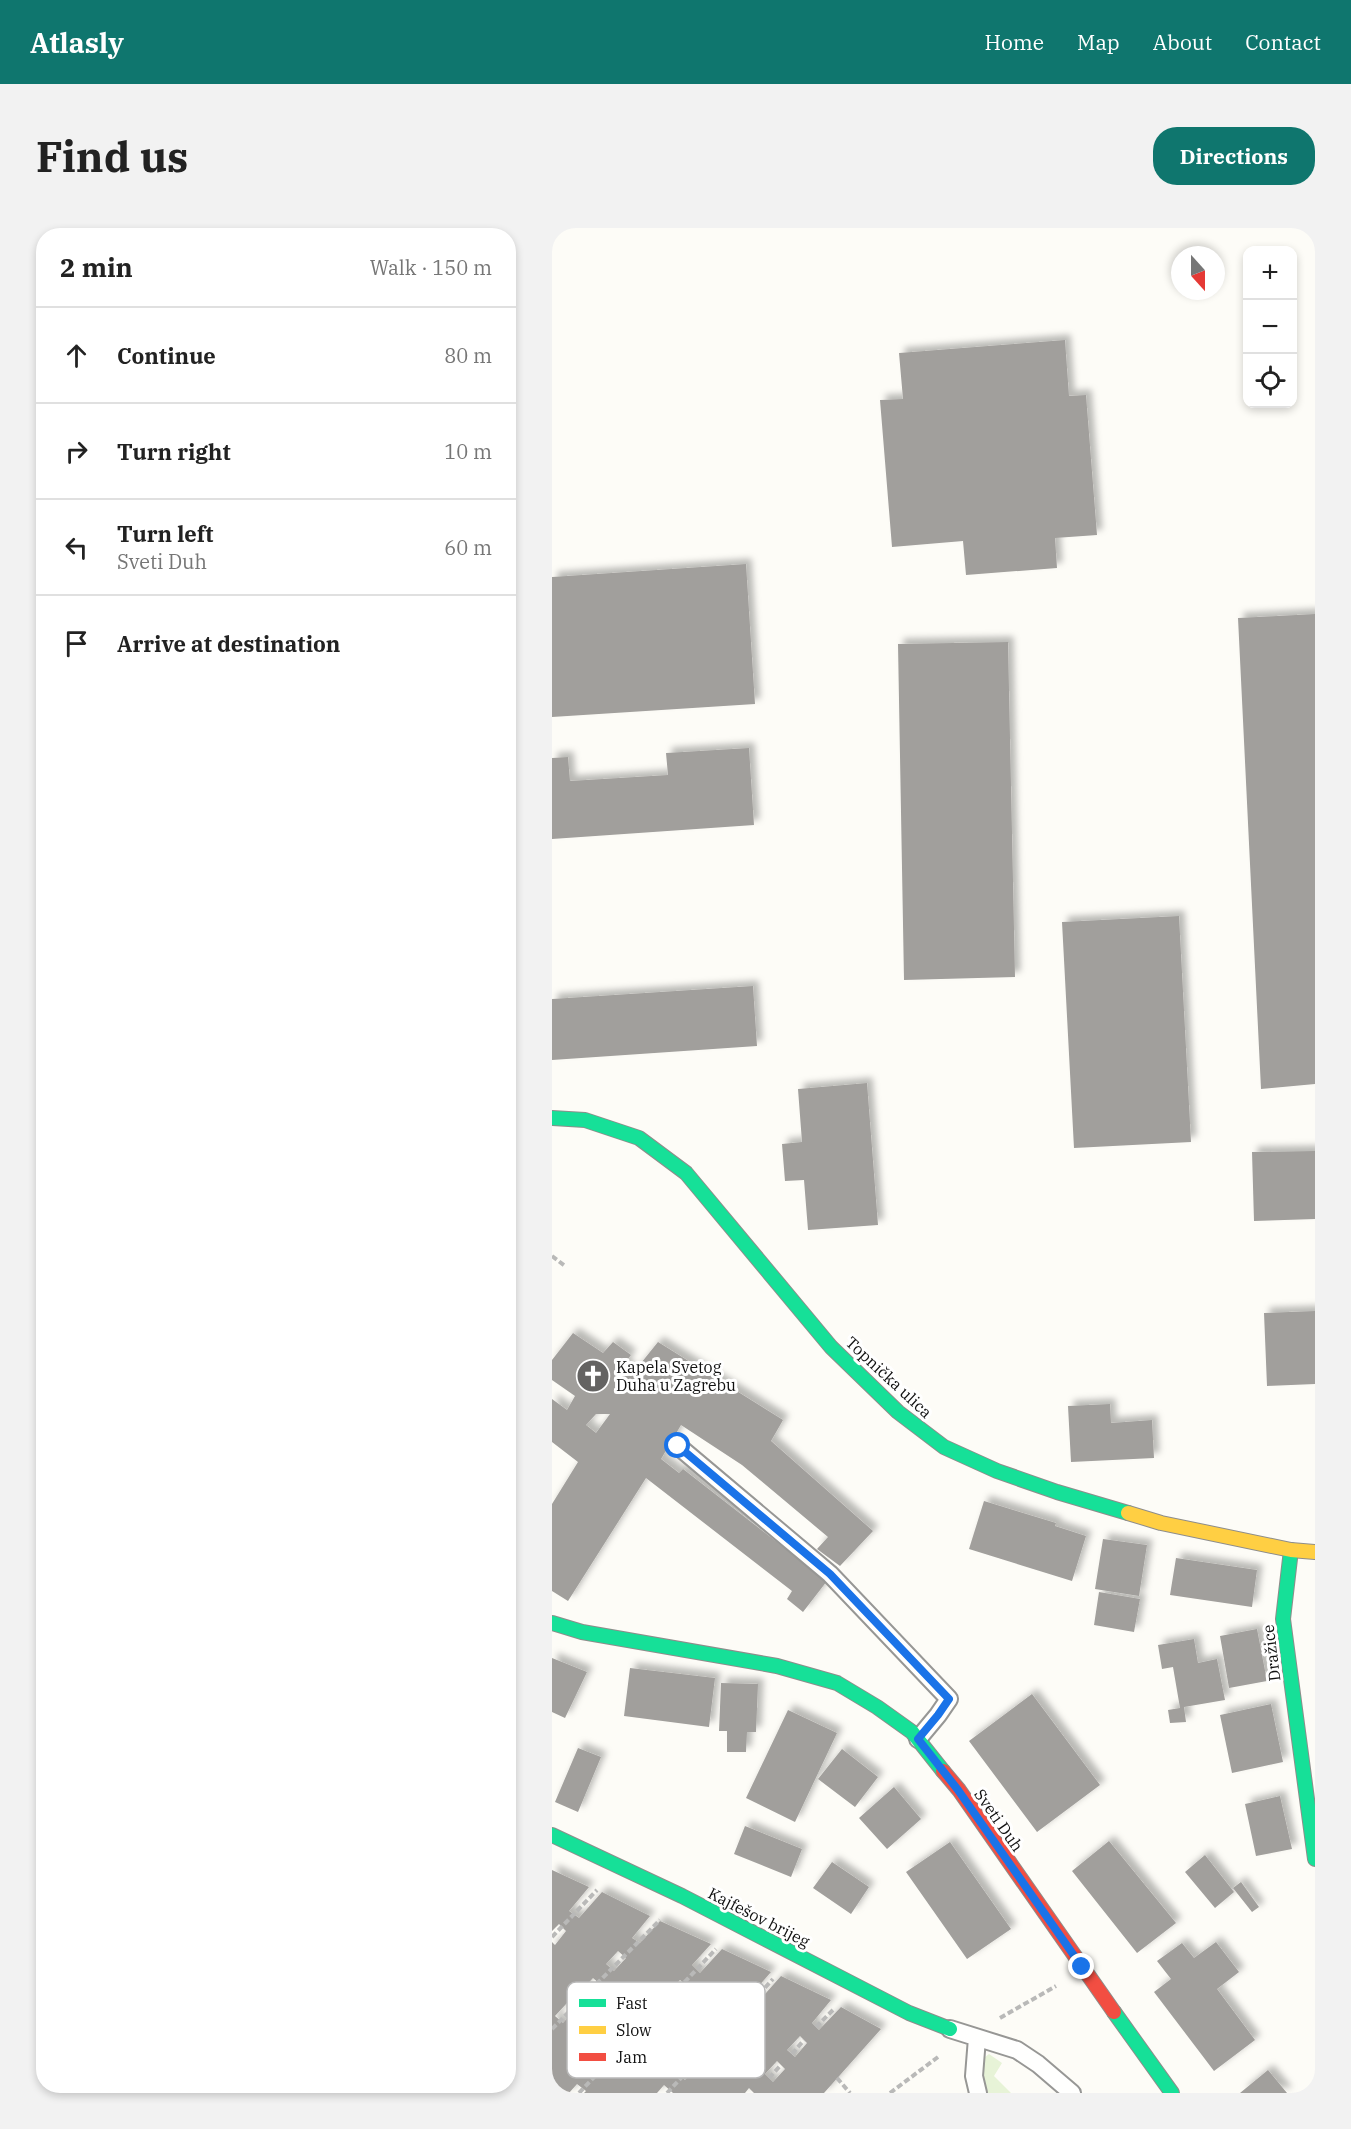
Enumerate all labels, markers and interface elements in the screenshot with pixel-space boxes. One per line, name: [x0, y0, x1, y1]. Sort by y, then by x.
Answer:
text: Atlasly: [30, 24, 124, 61]
text: Home: [984, 28, 1044, 56]
text: Map: [1077, 28, 1120, 56]
text: About: [1153, 28, 1212, 56]
text: Contact: [1245, 28, 1321, 56]
button: Directions: [1153, 127, 1315, 185]
text: Find us: [36, 129, 188, 184]
north arrow: [1171, 246, 1225, 300]
map controls: [1243, 246, 1297, 408]
button: +: [1243, 246, 1297, 300]
text: 2 min: [60, 250, 133, 284]
text: Walk · 150 m: [370, 254, 492, 281]
button: −: [1243, 300, 1297, 354]
icon: ahead: [60, 339, 93, 372]
text: Continue: [117, 341, 216, 370]
text: 80 m: [444, 342, 492, 369]
button: locate: [1243, 354, 1297, 408]
icon: right: [60, 435, 93, 468]
text: Turn right: [117, 437, 231, 466]
text: 10 m: [444, 438, 492, 465]
text: Turn left: [117, 519, 213, 548]
icon: left: [60, 531, 93, 564]
text: 60 m: [444, 534, 492, 561]
text: Sveti Duh: [117, 548, 207, 575]
icon: arrive: [60, 627, 93, 660]
text: Arrive at destination: [117, 629, 340, 658]
street label: Topnička ulica: [842, 1332, 936, 1422]
place label: Kapela Svetog Duha u Zagrebu: [616, 1357, 736, 1395]
church icon: Kapela Svetog Duha u Zagrebu: [575, 1358, 611, 1394]
route start: [664, 1432, 690, 1458]
street label: Dražice: [1258, 1624, 1284, 1682]
street label: Sveti Duh: [970, 1785, 1028, 1855]
street label: Kajfešov brijeg: [705, 1883, 813, 1951]
route end: [1068, 1953, 1094, 1979]
legend: [567, 1982, 765, 2078]
text: Fast: [616, 1993, 648, 2013]
text: Slow: [616, 2020, 652, 2040]
text: Jam: [616, 2047, 647, 2067]

